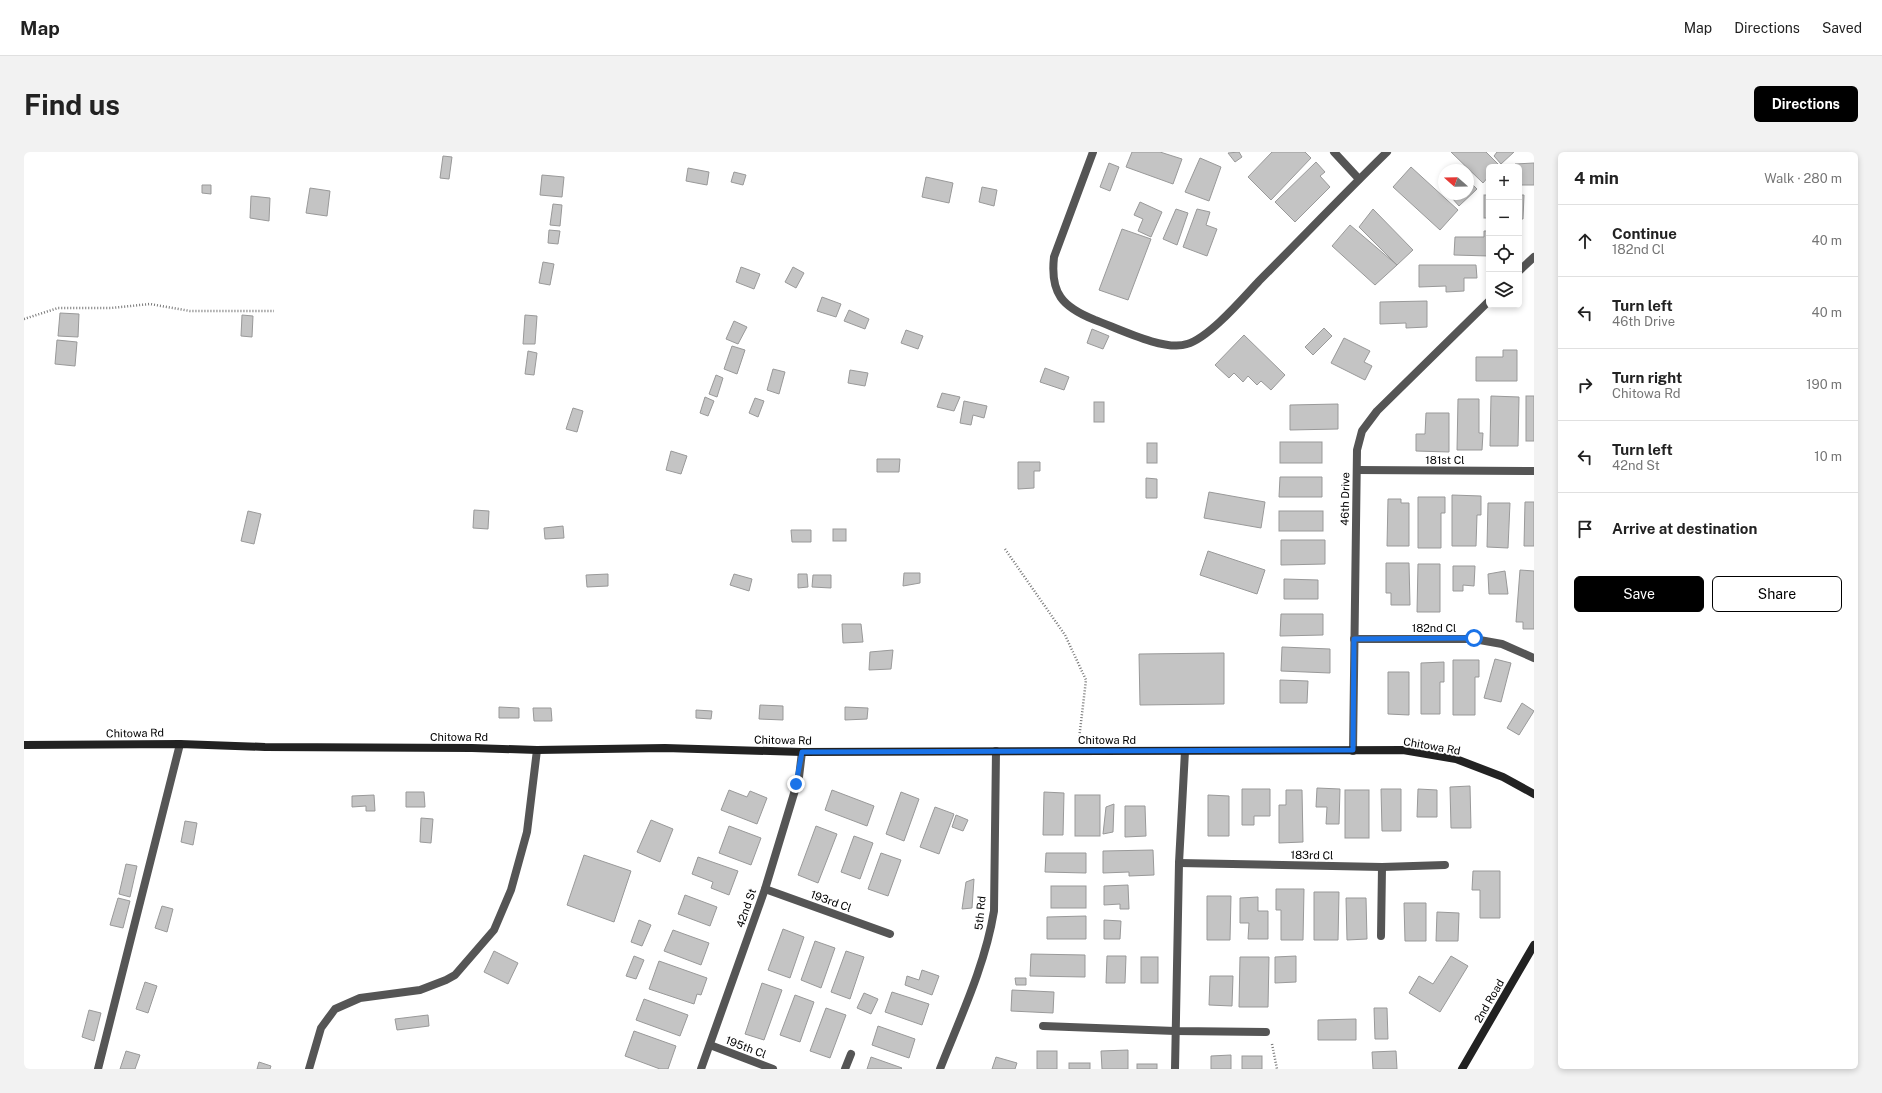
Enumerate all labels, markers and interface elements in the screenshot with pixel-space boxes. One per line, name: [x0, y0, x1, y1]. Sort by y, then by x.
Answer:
text: Map: [20, 17, 60, 39]
text: Map: [1684, 20, 1712, 36]
text: Directions: [1734, 20, 1800, 36]
text: Saved: [1822, 20, 1862, 36]
button: Directions: [1754, 86, 1858, 122]
text: Find us: [24, 88, 120, 121]
north arrow: [1438, 164, 1474, 200]
map controls: [1486, 164, 1522, 308]
button: +: [1486, 164, 1522, 200]
text: 4 min: [1574, 168, 1619, 188]
text: Walk · 280 m: [1764, 171, 1842, 186]
button: −: [1486, 200, 1522, 236]
text: Continue: [1612, 225, 1677, 242]
icon: ahead: [1574, 230, 1596, 252]
text: 40 m: [1811, 233, 1842, 248]
button: locate: [1486, 236, 1522, 272]
text: 182nd Cl: [1612, 242, 1665, 257]
button: layers: [1486, 272, 1522, 308]
text: Turn left: [1612, 297, 1673, 314]
icon: left: [1574, 302, 1596, 324]
text: 40 m: [1811, 305, 1842, 320]
text: 46th Drive: [1612, 314, 1675, 329]
text: Turn right: [1612, 369, 1682, 386]
icon: right: [1574, 374, 1596, 396]
text: 190 m: [1806, 377, 1842, 392]
text: Chitowa Rd: [1612, 386, 1680, 401]
text: Turn left: [1612, 441, 1673, 458]
icon: left: [1574, 446, 1596, 468]
text: 10 m: [1814, 449, 1842, 464]
street label: 181st Cl: [1425, 454, 1465, 466]
text: 42nd St: [1612, 458, 1660, 473]
street label: 46th Drive: [1339, 472, 1351, 526]
icon: arrive: [1574, 518, 1596, 540]
text: Arrive at destination: [1612, 520, 1757, 537]
button: Save: [1574, 576, 1704, 612]
button: Share: [1712, 576, 1842, 612]
street label: 182nd Cl: [1412, 622, 1456, 634]
route start: [1465, 629, 1483, 647]
street label: Chitowa Rd: [106, 726, 164, 740]
street label: Chitowa Rd: [430, 731, 488, 743]
street label: Chitowa Rd: [754, 733, 812, 747]
street label: Chitowa Rd: [1078, 734, 1136, 746]
street label: Chitowa Rd: [1402, 735, 1462, 757]
route end: [787, 775, 805, 793]
street label: 183rd Cl: [1290, 849, 1334, 861]
street label: 42nd St: [734, 887, 758, 929]
street label: 193rd Cl: [809, 888, 853, 914]
street label: 5th Rd: [972, 895, 988, 931]
street label: 2nd Road: [1472, 977, 1506, 1025]
street label: 195th Cl: [724, 1034, 768, 1060]

